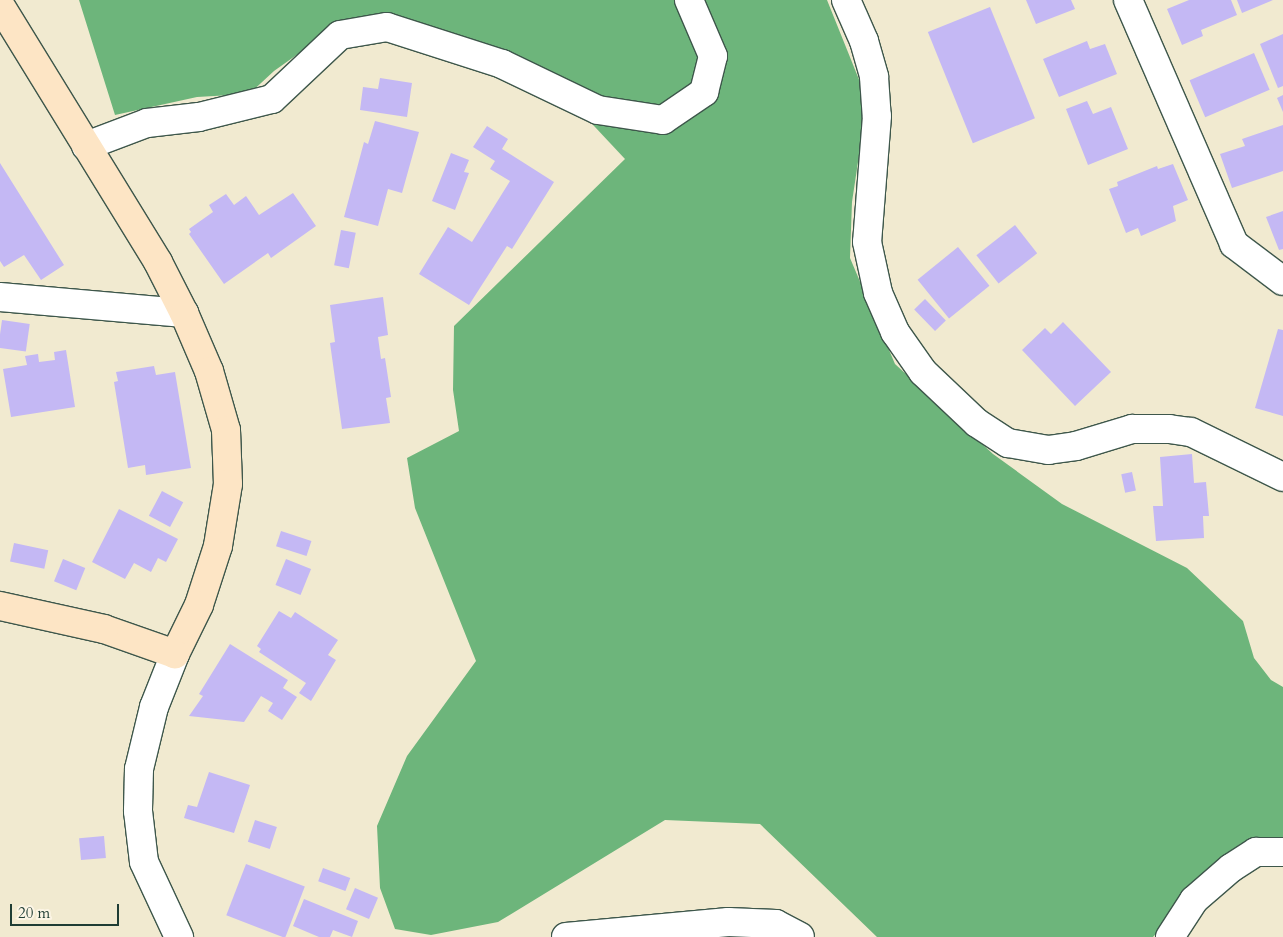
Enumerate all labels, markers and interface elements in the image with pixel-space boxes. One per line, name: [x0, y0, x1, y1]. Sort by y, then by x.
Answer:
scale bar: [12, 894, 121, 926]
text: 20 m: [18, 903, 50, 923]

